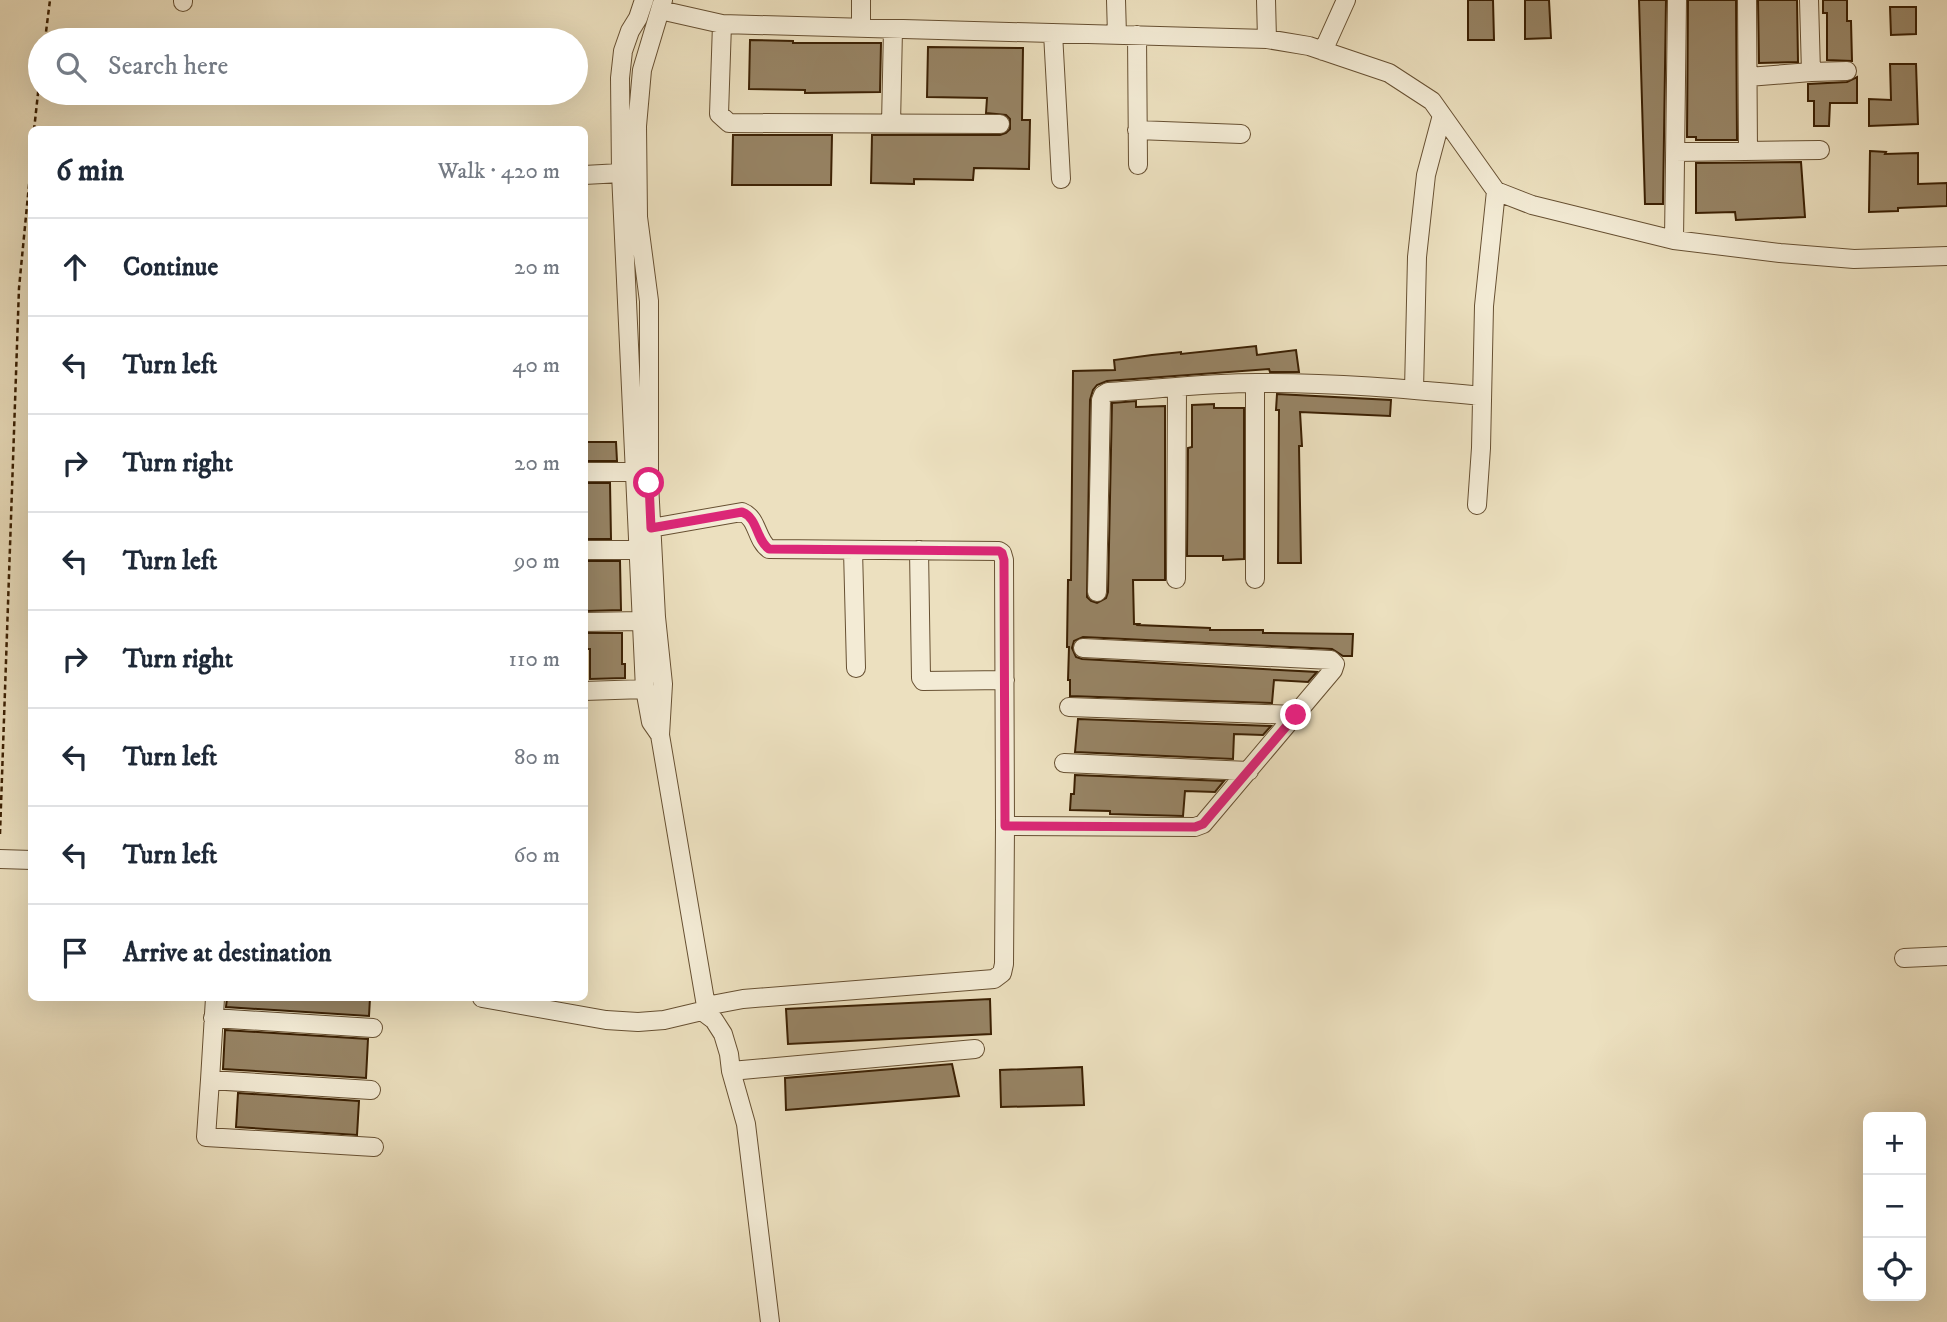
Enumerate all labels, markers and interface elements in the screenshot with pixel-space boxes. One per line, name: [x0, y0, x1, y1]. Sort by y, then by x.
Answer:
search box: [28, 28, 588, 105]
icon: search: [52, 48, 90, 86]
text: Search here: [108, 50, 228, 83]
text: 6 min: [56, 153, 124, 190]
text: Walk · 420 m: [438, 157, 560, 186]
icon: ahead: [56, 248, 94, 286]
text: Continue: [123, 251, 218, 284]
text: 20 m: [514, 253, 560, 282]
icon: left: [56, 346, 94, 384]
text: Turn left: [123, 349, 217, 382]
text: 40 m: [512, 351, 560, 380]
icon: right: [56, 444, 94, 482]
text: Turn right: [123, 447, 233, 480]
text: 20 m: [514, 449, 560, 478]
route start: [633, 467, 664, 498]
icon: left: [56, 542, 94, 580]
text: Turn left: [123, 545, 217, 578]
text: 90 m: [514, 547, 560, 576]
icon: right: [56, 640, 94, 678]
text: Turn right: [123, 643, 233, 676]
text: 110 m: [509, 645, 560, 674]
route end: [1280, 699, 1311, 730]
icon: left: [56, 738, 94, 776]
text: Turn left: [123, 741, 217, 774]
text: 80 m: [514, 743, 560, 772]
icon: left: [56, 836, 94, 874]
text: Turn left: [123, 839, 217, 872]
text: 60 m: [513, 841, 560, 870]
icon: arrive: [56, 934, 94, 972]
text: Arrive at destination: [123, 937, 332, 970]
map controls: [1863, 1112, 1926, 1301]
button: +: [1863, 1112, 1926, 1175]
button: −: [1863, 1175, 1926, 1238]
button: locate: [1863, 1238, 1926, 1301]

